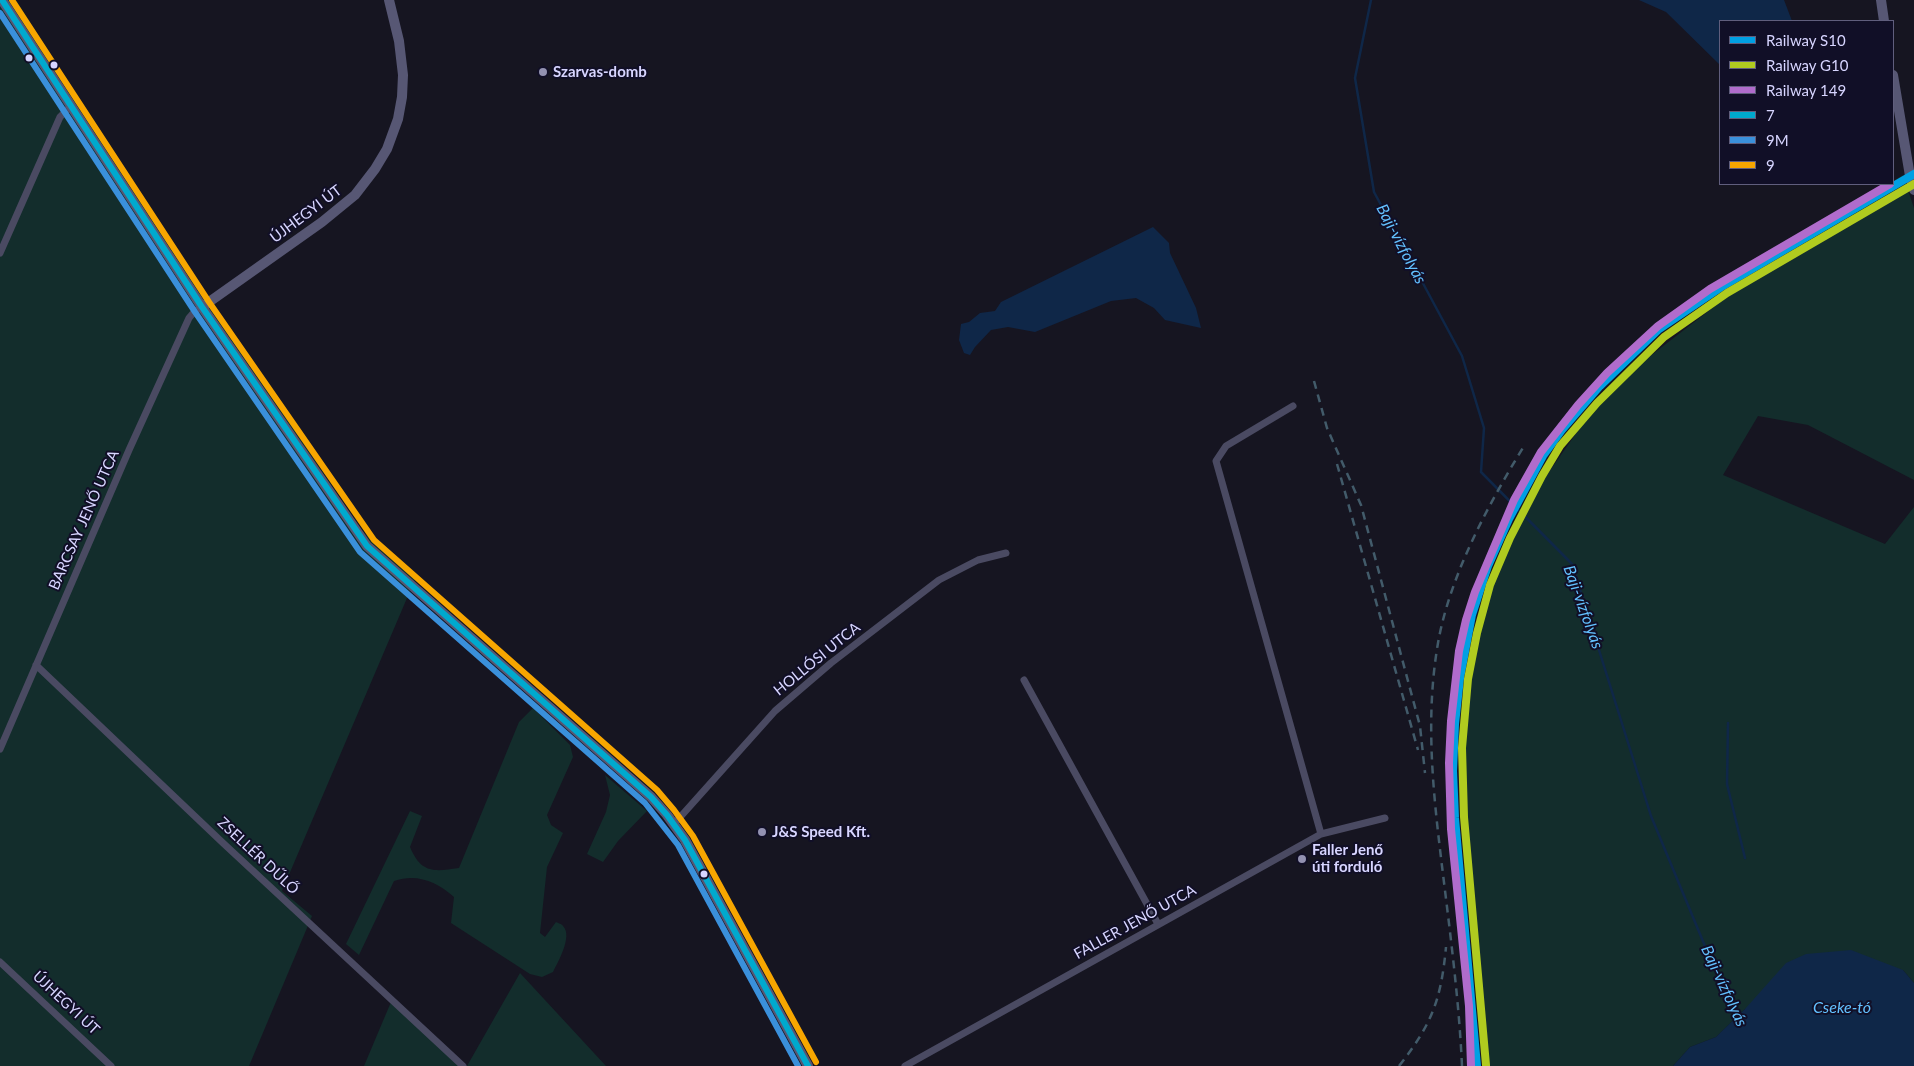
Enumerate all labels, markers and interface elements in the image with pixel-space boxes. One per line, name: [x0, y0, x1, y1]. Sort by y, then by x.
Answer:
legend: [1719, 20, 1894, 185]
text: Railway S10: [1766, 31, 1846, 49]
unlabelled marker: [24, 53, 34, 63]
text: Railway G10: [1766, 56, 1848, 74]
unlabelled marker: [49, 60, 59, 70]
place label: Szarvas-domb: [553, 63, 647, 81]
marker: Szarvas-domb: [537, 66, 549, 78]
text: Railway 149: [1766, 81, 1846, 99]
text: 7: [1766, 106, 1775, 124]
text: 9M: [1766, 131, 1789, 149]
text: 9: [1766, 156, 1775, 174]
street label: ÚJHEGYI ÚT: [267, 181, 345, 247]
water label: Baji-vízfolyás: [1372, 201, 1430, 287]
street label: BARCSAY JENŐ UTCA: [45, 447, 123, 593]
water label: Baji-vízfolyás: [1559, 563, 1607, 651]
street label: HOLLÓSI UTCA: [770, 619, 864, 699]
street label: ZSELLÉR DŰLŐ: [214, 814, 302, 898]
place label: J&S Speed Kft.: [772, 823, 870, 841]
marker: J&S Speed Kft.: [756, 826, 768, 838]
place label: Faller Jenő úti forduló: [1312, 841, 1383, 876]
marker: Faller Jenő úti forduló: [1296, 853, 1308, 865]
unlabelled marker: [699, 869, 709, 879]
street label: FALLER JENŐ UTCA: [1071, 881, 1199, 963]
water label: Baji-vízfolyás: [1697, 942, 1751, 1030]
street label: ÚJHEGYI ÚT: [29, 967, 103, 1039]
water label: Cseke-tó: [1813, 998, 1871, 1018]

